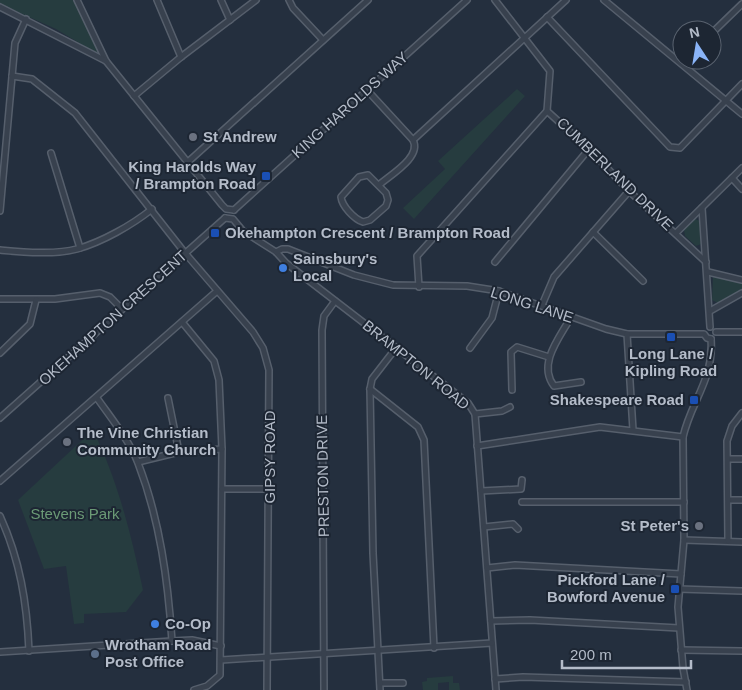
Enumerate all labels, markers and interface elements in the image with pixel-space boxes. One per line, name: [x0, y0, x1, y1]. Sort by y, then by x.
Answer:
north arrow: [672, 20, 722, 70]
text: N: [688, 23, 701, 41]
street label: KING HAROLDS WAY: [288, 48, 411, 161]
street label: CUMBERLAND DRIVE: [554, 114, 677, 234]
place label: St Andrew: [203, 128, 277, 145]
marker: St Andrew: [187, 131, 199, 143]
place label: King Harolds Way / Brampton Road: [128, 158, 257, 192]
marker: King Harolds Way / Brampton Road: [260, 170, 272, 182]
place label: Okehampton Crescent / Brampton Road: [225, 224, 510, 241]
marker: Okehampton Crescent / Brampton Road: [209, 227, 221, 239]
street label: OKEHAMPTON CRESCENT: [35, 247, 190, 389]
place label: Sainsbury's Local: [293, 250, 377, 284]
marker: Sainsbury's Local: [277, 262, 289, 274]
street label: LONG LANE: [489, 283, 576, 326]
street label: BRAMPTON ROAD: [360, 316, 473, 413]
marker: Long Lane / Kipling Road: [665, 331, 677, 343]
place label: Long Lane / Kipling Road: [625, 345, 717, 379]
place label: Shakespeare Road: [550, 391, 684, 408]
marker: Shakespeare Road: [688, 394, 700, 406]
street label: GIPSY ROAD: [261, 410, 278, 504]
street label: PRESTON DRIVE: [313, 415, 332, 537]
place label: The Vine Christian Community Church: [77, 424, 216, 458]
marker: The Vine Christian Community Church: [61, 436, 73, 448]
park label: Stevens Park: [30, 505, 120, 522]
place label: St Peter's: [620, 517, 689, 534]
marker: St Peter's: [693, 520, 705, 532]
place label: Pickford Lane / Bowford Avenue: [547, 571, 666, 605]
marker: Pickford Lane / Bowford Avenue: [669, 583, 681, 595]
place label: Co-Op: [165, 615, 211, 632]
marker: Co-Op: [149, 618, 161, 630]
place label: Wrotham Road Post Office: [105, 636, 211, 670]
scale bar: [562, 638, 691, 670]
text: 200 m: [570, 646, 612, 663]
marker: Wrotham Road Post Office: [89, 648, 101, 660]

